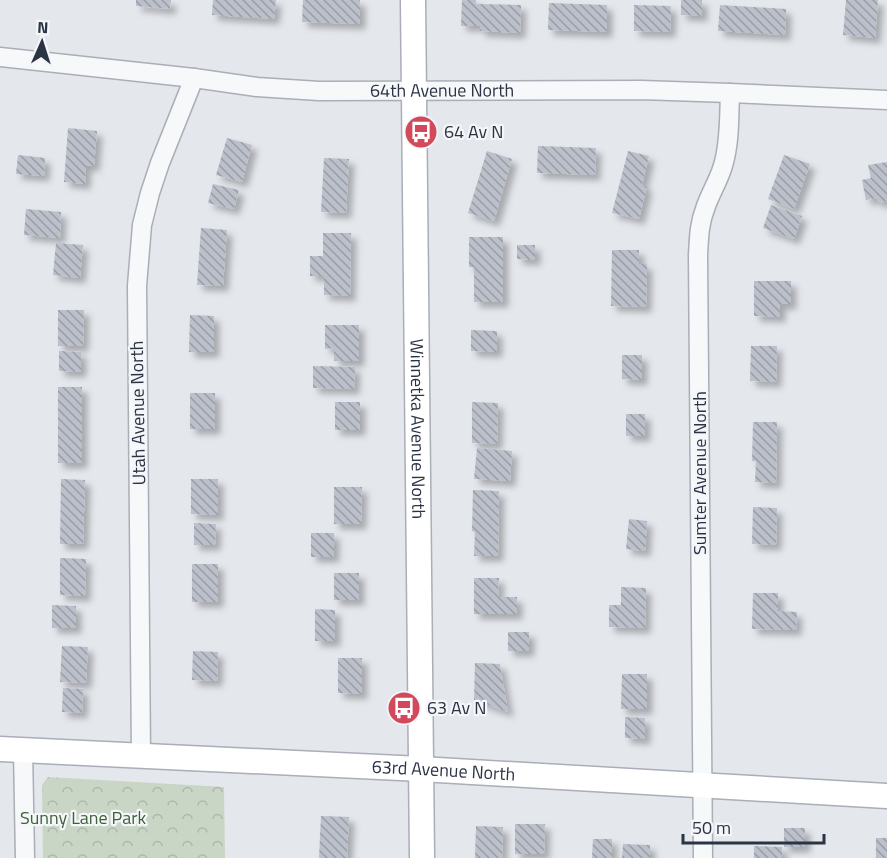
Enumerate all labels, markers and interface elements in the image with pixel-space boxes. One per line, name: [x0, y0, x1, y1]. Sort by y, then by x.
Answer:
north arrow: [12, 12, 72, 72]
text: N: [37, 15, 49, 39]
street label: 64th Avenue North: [370, 76, 514, 104]
bus stop icon: 64 Av N: [403, 114, 439, 150]
place label: 64 Av N: [444, 118, 503, 145]
street label: Winnetka Avenue North: [404, 339, 432, 519]
street label: Utah Avenue North: [123, 340, 152, 486]
street label: Sumter Avenue North: [686, 391, 713, 555]
bus stop icon: 63 Av N: [386, 690, 422, 726]
place label: 63 Av N: [427, 694, 486, 721]
street label: 63rd Avenue North: [371, 753, 516, 787]
park label: Sunny Lane Park: [20, 804, 146, 831]
scale bar: [683, 807, 824, 845]
text: 50 m: [692, 814, 731, 841]

